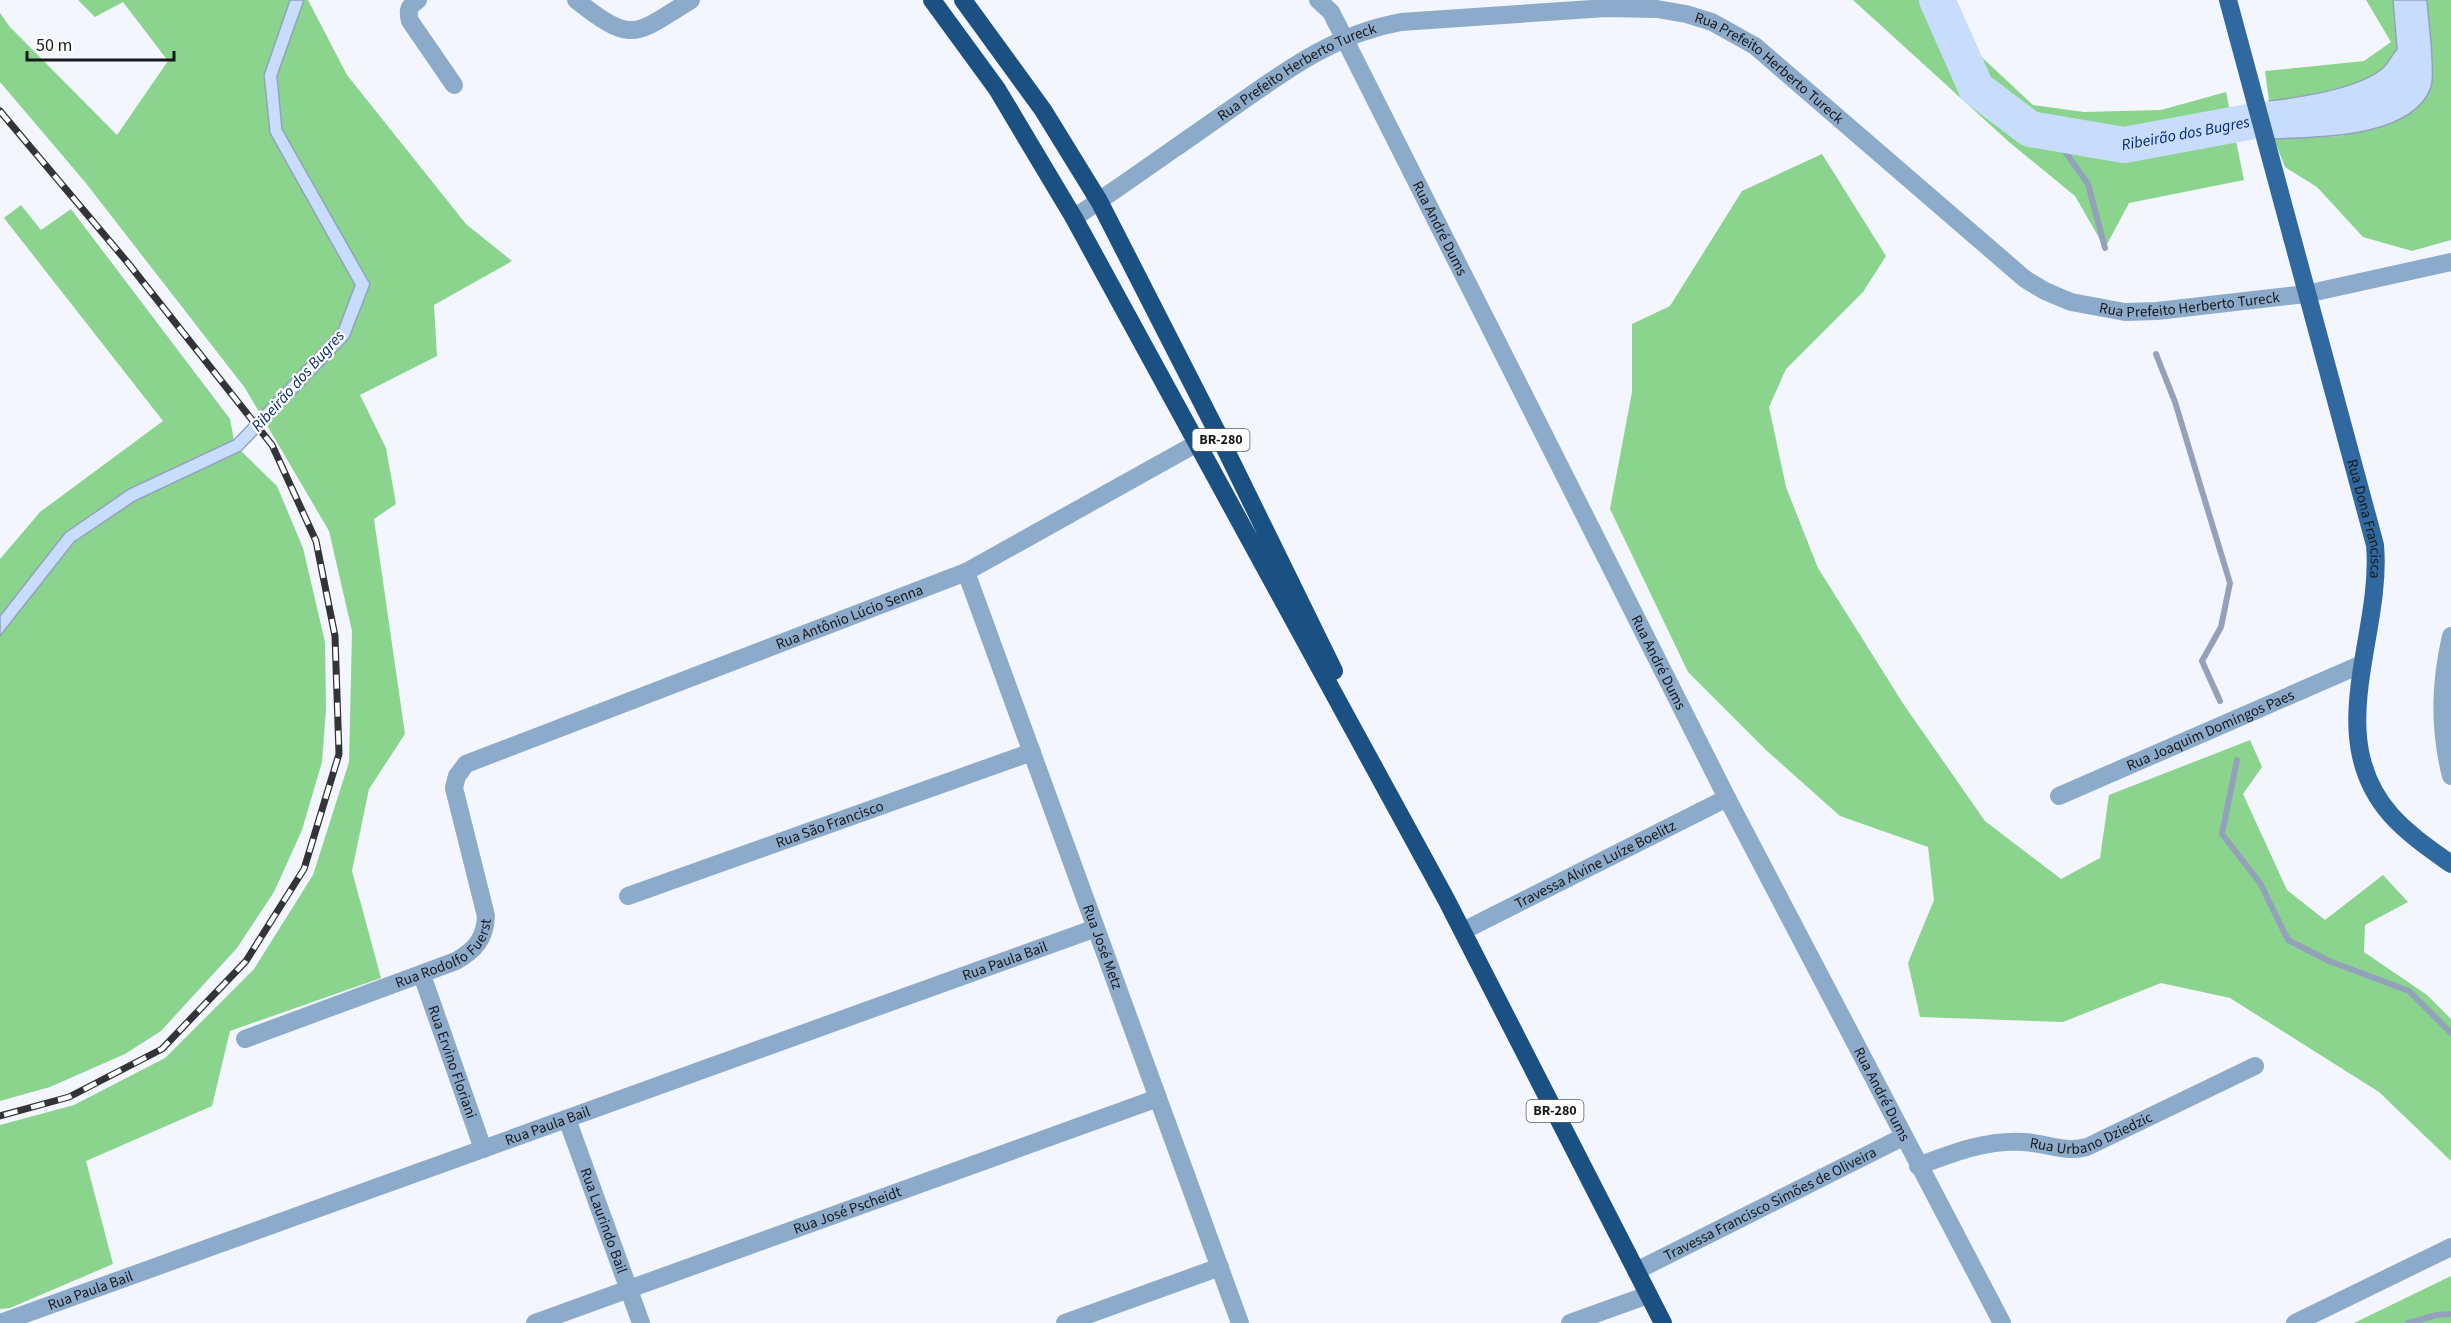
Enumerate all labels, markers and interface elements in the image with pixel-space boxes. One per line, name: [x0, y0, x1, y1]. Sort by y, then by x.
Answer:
street label: Rua Prefeito Herberto Tureck: [1692, 7, 1849, 129]
street label: Rua Prefeito Herberto Tureck: [1213, 18, 1379, 126]
scale bar: [27, 24, 174, 62]
text: 50 m: [36, 33, 72, 58]
water label: Ribeirão dos Bugres: [2120, 111, 2252, 156]
street label: Rua André Dums: [1407, 177, 1473, 279]
street label: Rua Prefeito Herberto Tureck: [2097, 287, 2281, 323]
water label: Ribeirão dos Bugres: [246, 325, 350, 437]
road number: BR-280: [1192, 429, 1250, 451]
street label: Rua Dona Francisca: [2342, 457, 2386, 579]
street label: Rua Antônio Lúcio Senna: [773, 579, 926, 655]
street label: Rua André Dums: [1626, 611, 1691, 713]
street label: Rua Joaquim Domingos Paes: [2123, 684, 2298, 776]
street label: Rua São Francisco: [773, 795, 886, 853]
street label: Travessa Alvine Luíze Boelitz: [1511, 815, 1679, 914]
street label: Rua José Metz: [1078, 901, 1128, 992]
street label: Rua Rodolfo Fuerst: [392, 918, 496, 993]
street label: Rua Paula Bail: [959, 936, 1050, 986]
street label: Rua Ervino Floriani: [423, 1002, 482, 1121]
street label: Rua André Dums: [1849, 1043, 1915, 1145]
road number: BR-280: [1526, 1100, 1584, 1122]
street label: Rua Paula Bail: [502, 1101, 593, 1151]
street label: Rua Urbano Dziedzic: [2028, 1106, 2156, 1160]
street label: Travessa Francisco Simões de Oliveira: [1660, 1142, 1880, 1266]
street label: Rua Laurindo Bail: [575, 1165, 633, 1276]
street label: Rua José Pscheidt: [790, 1181, 904, 1239]
street label: Rua Paula Bail: [45, 1265, 136, 1315]

